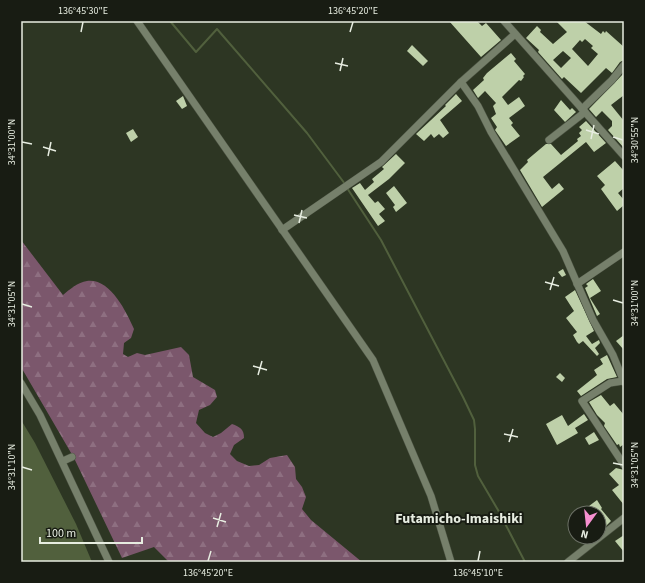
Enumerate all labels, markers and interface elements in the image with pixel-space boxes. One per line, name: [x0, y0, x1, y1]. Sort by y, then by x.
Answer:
text: 136°45'30"E: [58, 4, 108, 18]
text: 136°45'20"E: [328, 4, 378, 18]
text: 34°30'55"N: [628, 117, 642, 163]
text: 34°31'00"N: [5, 119, 19, 165]
text: 34°31'00"N: [628, 280, 642, 326]
text: 34°31'05"N: [5, 281, 19, 327]
text: 34°31'05"N: [628, 442, 642, 488]
text: 34°31'10"N: [5, 444, 19, 490]
north arrow: [567, 505, 607, 545]
district label: Futamicho-Imaishiki: [395, 509, 523, 529]
scale bar: [40, 519, 142, 545]
text: 100 m: [46, 525, 76, 542]
text: N: [579, 526, 590, 542]
text: 136°45'20"E: [183, 566, 233, 580]
text: 136°45'10"E: [453, 566, 503, 580]

